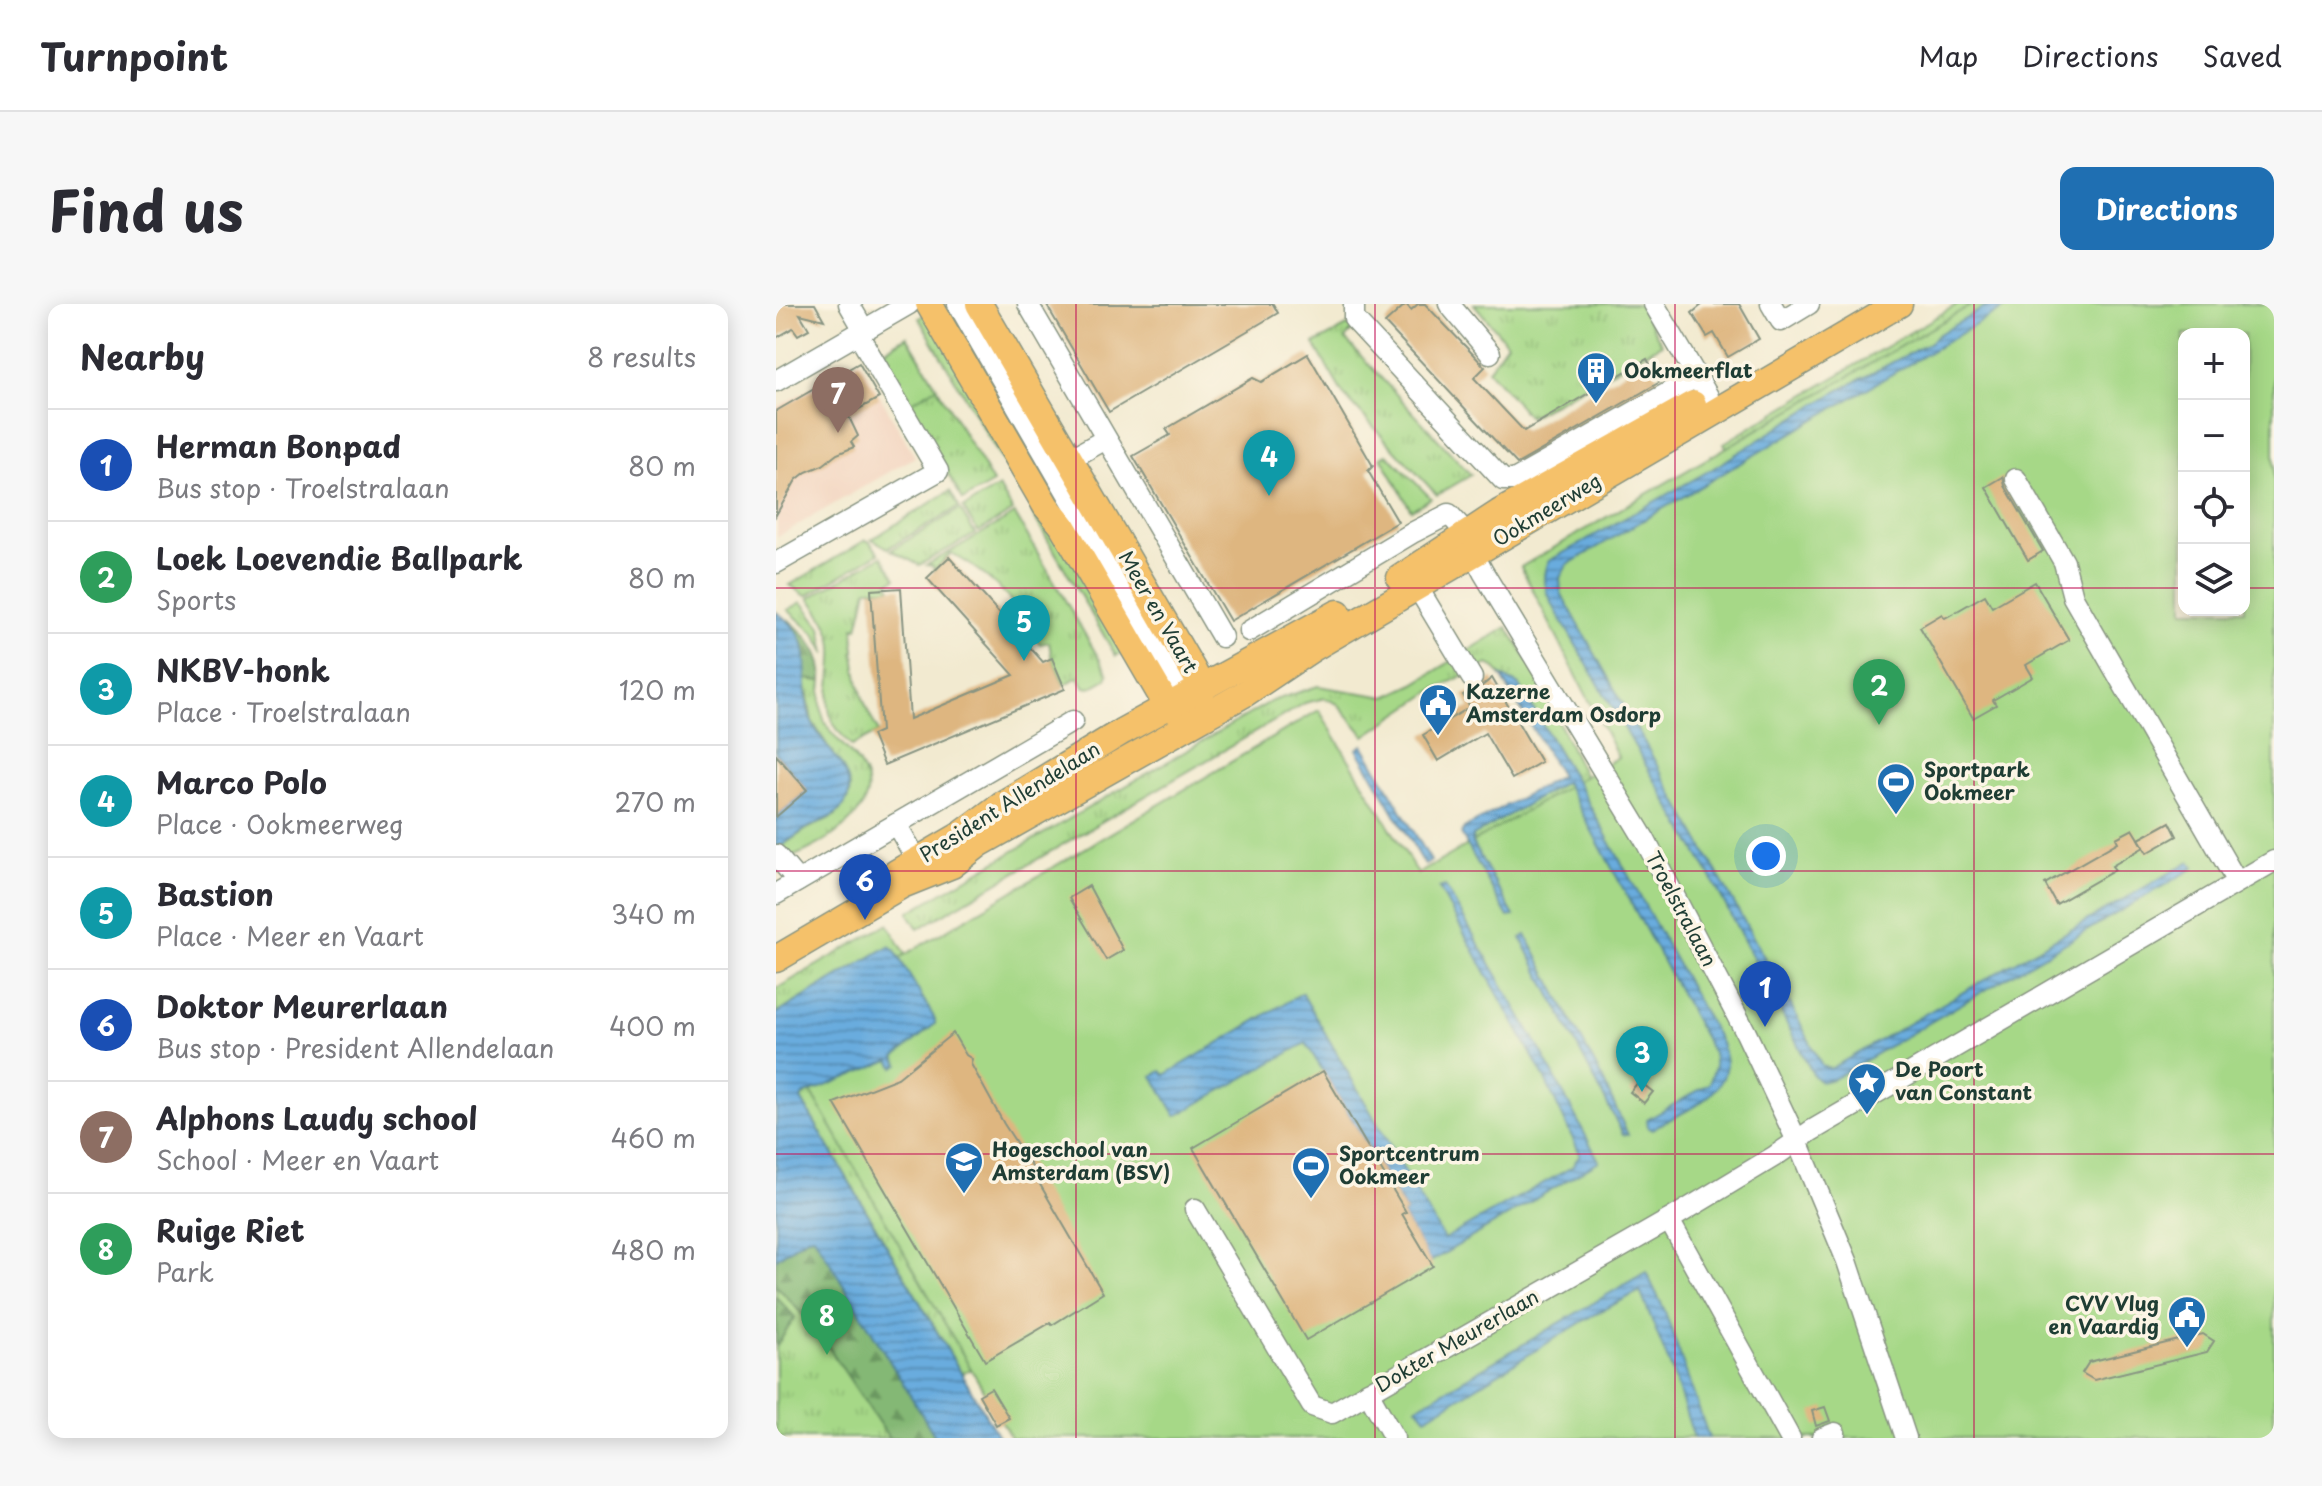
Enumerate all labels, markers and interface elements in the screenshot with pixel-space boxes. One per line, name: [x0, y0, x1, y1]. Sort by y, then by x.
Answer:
text: Turnpoint: [40, 27, 228, 84]
text: Map: [1919, 34, 1978, 77]
text: Directions: [2022, 34, 2159, 77]
text: Saved: [2203, 34, 2282, 77]
text: Find us: [48, 166, 244, 251]
button: Directions: [2060, 167, 2274, 250]
map controls: [2178, 328, 2250, 616]
button: +: [2178, 328, 2250, 400]
text: Nearby: [80, 330, 205, 382]
text: 8 results: [587, 337, 696, 376]
building icon: Ookmeerflat: [1575, 350, 1617, 405]
place label: Ookmeerflat: [1624, 355, 1753, 385]
pin: 7: [812, 367, 864, 433]
button: −: [2178, 400, 2250, 472]
text: Herman Bonpad: [156, 423, 401, 468]
pin: 4: [1243, 430, 1295, 496]
text: 1: [100, 446, 112, 485]
text: 80 m: [628, 446, 696, 485]
street label: Ookmeerweg: [1487, 465, 1606, 553]
text: Bus stop · Troelstralaan: [156, 468, 450, 507]
button: locate: [2178, 472, 2250, 544]
text: Loek Loevendie Ballpark: [156, 535, 522, 580]
button: layers: [2178, 544, 2250, 616]
street label: Meer en Vaart: [1112, 545, 1206, 678]
text: 2: [97, 558, 115, 597]
text: 80 m: [628, 558, 696, 597]
text: Sports: [156, 580, 236, 619]
pin: 5: [998, 595, 1050, 661]
text: NKBV-honk: [156, 647, 330, 692]
pin: 2: [1853, 659, 1905, 725]
text: 3: [97, 670, 115, 709]
text: 120 m: [619, 670, 696, 709]
place label: Kazerne Amsterdam Osdorp: [1465, 676, 1661, 729]
public building icon: Kazerne Amsterdam Osdorp: [1417, 682, 1459, 737]
text: Place · Troelstralaan: [156, 692, 411, 731]
street label: President Allendelaan: [913, 733, 1105, 869]
place label: Sportpark Ookmeer: [1924, 754, 2030, 807]
text: Marco Polo: [156, 759, 327, 804]
sports icon: Sportpark Ookmeer: [1875, 761, 1917, 816]
text: 4: [97, 782, 115, 821]
text: 270 m: [615, 782, 696, 821]
text: Place · Ookmeerweg: [156, 804, 404, 843]
your location: [1746, 836, 1786, 876]
street label: Troelstralaan: [1639, 846, 1725, 972]
pin: 6: [839, 854, 891, 920]
text: Bastion: [156, 871, 274, 916]
text: 5: [98, 894, 114, 933]
text: 340 m: [611, 894, 696, 933]
text: Place · Meer en Vaart: [156, 916, 424, 955]
pin: 1: [1739, 961, 1791, 1027]
text: Doktor Meurerlaan: [156, 983, 448, 1028]
text: 6: [97, 1006, 115, 1045]
text: 400 m: [609, 1006, 696, 1045]
pin: 3: [1616, 1026, 1668, 1092]
text: Bus stop · President Allendelaan: [156, 1028, 554, 1067]
place label: De Poort van Constant: [1895, 1054, 2033, 1107]
place icon: De Poort van Constant: [1846, 1061, 1888, 1116]
text: Alphons Laudy school: [156, 1095, 477, 1140]
text: 7: [99, 1118, 113, 1157]
text: 460 m: [611, 1118, 696, 1157]
place label: Hogeschool van Amsterdam (BSV): [991, 1134, 1170, 1187]
place label: Sportcentrum Ookmeer: [1339, 1138, 1480, 1191]
text: School · Meer en Vaart: [156, 1140, 439, 1179]
school or university icon: Hogeschool van Amsterdam (BSV): [943, 1140, 985, 1195]
sports icon: Sportcentrum Ookmeer: [1290, 1145, 1332, 1200]
text: Ruige Riet: [156, 1207, 305, 1252]
text: 8: [98, 1230, 114, 1269]
text: 480 m: [611, 1230, 696, 1269]
text: Park: [156, 1252, 214, 1291]
street label: Dokter Meurerlaan: [1369, 1281, 1544, 1399]
place label: CVV Vlug en Vaardig: [2049, 1288, 2159, 1341]
pin: 8: [801, 1289, 853, 1355]
public building icon: CVV Vlug en Vaardig: [2166, 1294, 2208, 1349]

